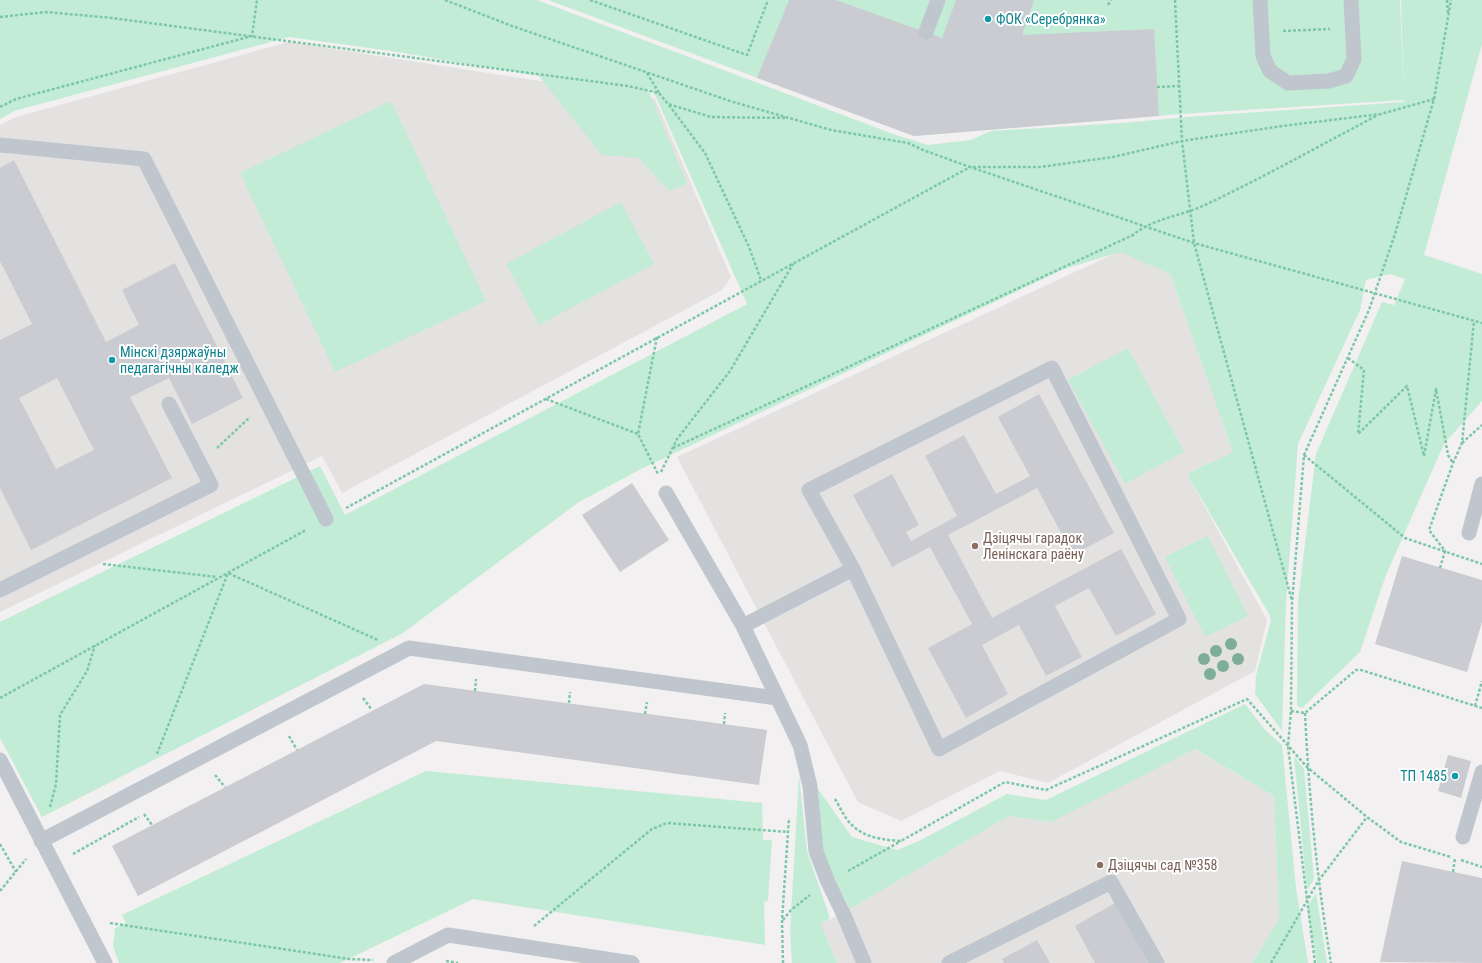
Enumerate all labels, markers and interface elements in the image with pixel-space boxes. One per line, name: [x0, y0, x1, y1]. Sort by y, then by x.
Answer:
place label: ФОК «Серебрянка»: [996, 11, 1106, 27]
marker: ФОК «Серебрянка»: [983, 14, 993, 24]
place label: Мінскі дзяржаўны педагагічны каледж: [120, 344, 239, 376]
marker: Мінскі дзяржаўны педагагічны каледж: [107, 355, 117, 365]
place label: Дзіцячы гарадок Ленінскага раёну: [983, 530, 1084, 562]
marker: Дзіцячы гарадок Ленінскага раёну: [970, 541, 980, 551]
place label: ТП 1485: [1400, 768, 1447, 784]
marker: ТП 1485: [1450, 771, 1460, 781]
place label: Дзіцячы сад №358: [1108, 857, 1217, 873]
marker: Дзіцячы сад №358: [1095, 860, 1105, 870]

